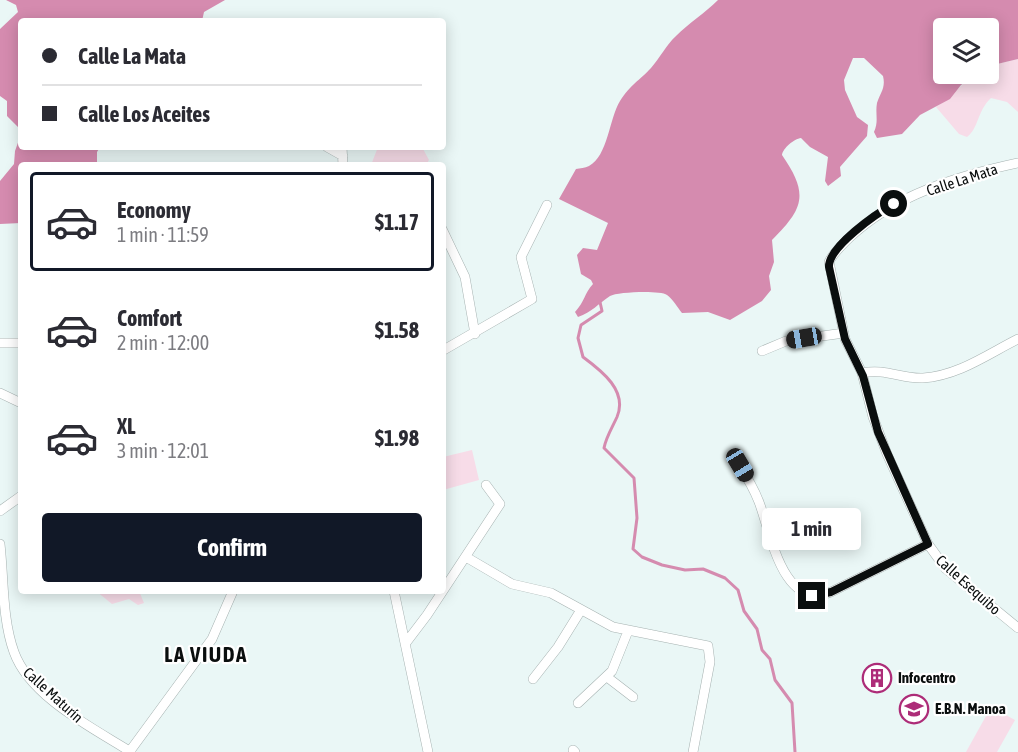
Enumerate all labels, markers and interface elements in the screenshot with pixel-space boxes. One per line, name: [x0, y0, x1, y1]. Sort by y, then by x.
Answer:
map controls: [933, 18, 999, 84]
button: layers: [933, 18, 999, 84]
text: Calle La Mata: [78, 43, 186, 69]
text: Calle Los Aceites: [78, 101, 210, 127]
street label: Calle La Mata: [924, 160, 999, 199]
route start: [880, 190, 907, 217]
icon: car: [45, 195, 99, 249]
text: Economy: [117, 197, 191, 223]
text: $1.17: [375, 209, 419, 235]
text: 1 min · 11:59: [117, 223, 209, 246]
icon: car: [45, 303, 99, 357]
text: Comfort: [117, 305, 182, 331]
text: $1.58: [375, 317, 419, 343]
car: [785, 326, 823, 350]
text: 2 min · 12:00: [117, 331, 209, 354]
icon: car: [45, 411, 99, 465]
text: XL: [117, 413, 135, 439]
text: $1.98: [375, 425, 419, 451]
text: 3 min · 12:01: [117, 439, 209, 462]
car: [723, 445, 757, 485]
callout: 1 min: [762, 509, 862, 551]
button: Confirm: [42, 513, 422, 582]
text: 1 min: [791, 517, 832, 540]
street label: Calle Esequibo: [933, 551, 1004, 618]
route end: [798, 582, 825, 609]
district label: LA VIUDA: [164, 642, 248, 666]
building icon: Infocentro: [861, 662, 893, 694]
street label: Calle Maturín: [20, 664, 87, 726]
place label: Infocentro: [898, 669, 956, 686]
school or university icon: E.B.N. Manoa: [898, 693, 930, 725]
place label: E.B.N. Manoa: [935, 700, 1006, 717]

